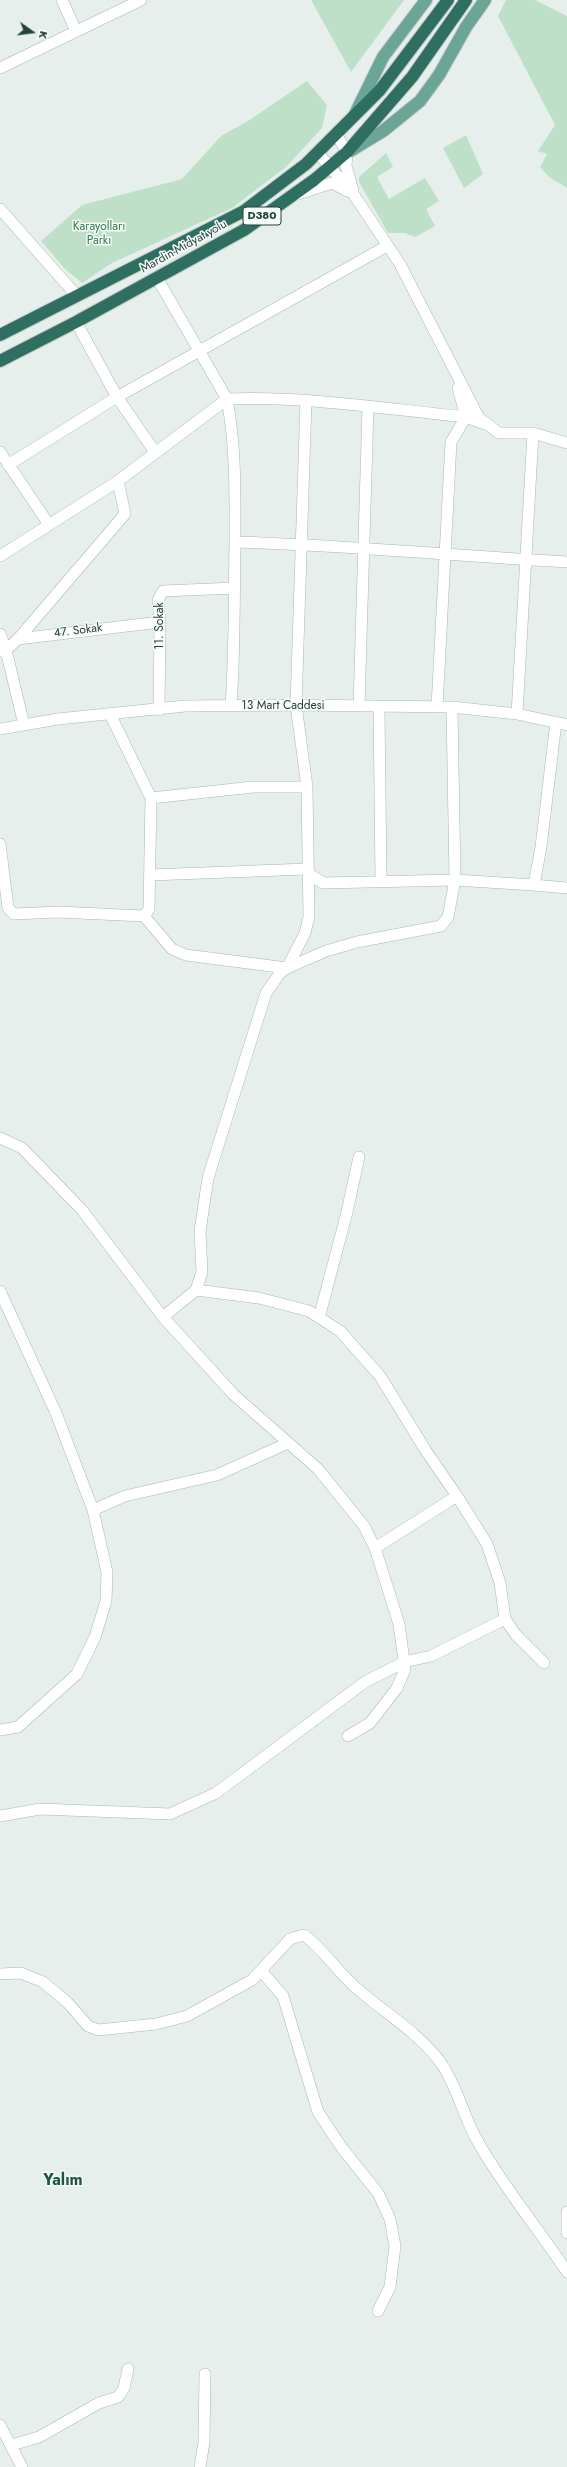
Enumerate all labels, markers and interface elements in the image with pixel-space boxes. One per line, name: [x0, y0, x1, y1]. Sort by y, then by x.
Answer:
north arrow: [12, 12, 52, 52]
text: K: [35, 29, 52, 41]
road number: D380: [243, 207, 281, 225]
street label: Mardin-Midyat yolu: [138, 217, 230, 277]
park label: Karayolları Parkı: [73, 220, 125, 248]
street label: 11. Sokak: [153, 602, 167, 650]
street label: 47. Sokak: [53, 621, 103, 641]
street label: 13 Mart Caddesi: [241, 699, 325, 713]
district label: Yalım: [43, 2171, 83, 2191]

